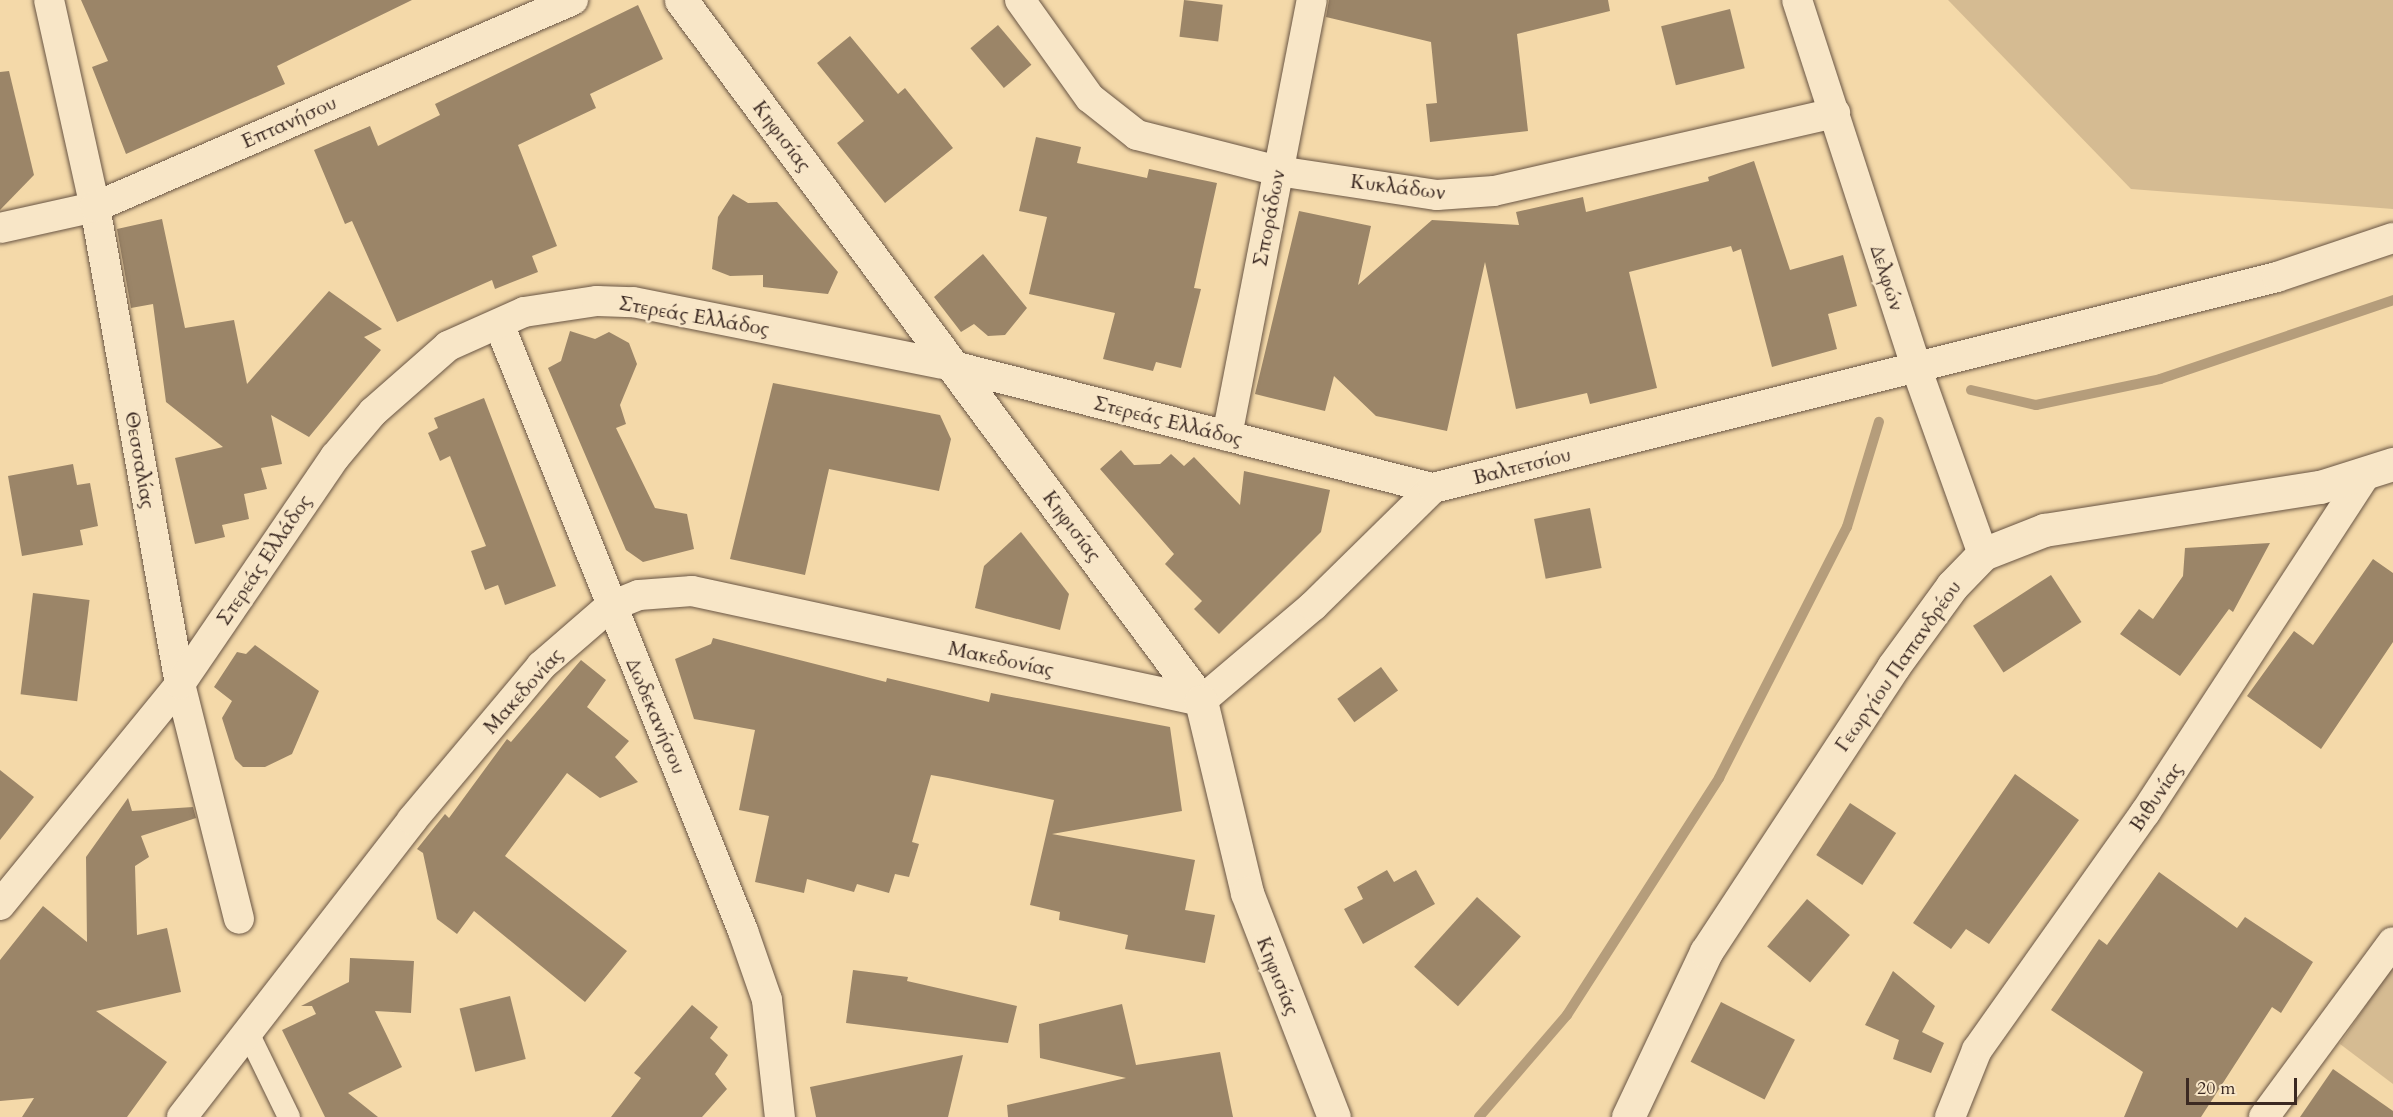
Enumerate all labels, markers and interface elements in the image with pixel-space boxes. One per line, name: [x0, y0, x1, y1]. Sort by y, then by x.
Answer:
street label: Επτανήσου: [238, 90, 340, 154]
street label: Κηφισίας: [748, 96, 816, 176]
street label: Σποράδων: [1248, 168, 1290, 268]
street label: Κυκλάδων: [1349, 169, 1447, 205]
street label: Δελφών: [1865, 242, 1909, 314]
street label: Στερεάς Ελλάδος: [617, 291, 771, 341]
street label: Στερεάς Ελλάδος: [1091, 391, 1245, 451]
street label: Θεσσαλίας: [120, 409, 160, 511]
street label: Βαλτετσίου: [1471, 442, 1573, 490]
street label: Κηφισίας: [1038, 486, 1106, 566]
street label: Στερεάς Ελλάδος: [211, 490, 317, 630]
street label: Γεωργίου Παπανδρέου: [1830, 576, 1966, 756]
street label: Μακεδονίας: [946, 636, 1056, 682]
street label: Μακεδονίας: [478, 643, 568, 739]
street label: Δωδεκανήσου: [621, 655, 691, 777]
street label: Βιθυνίας: [2124, 758, 2188, 836]
street label: Κηφισίας: [1251, 933, 1305, 1019]
scale bar: [2189, 1066, 2300, 1104]
text: 20 m: [2197, 1076, 2236, 1101]

